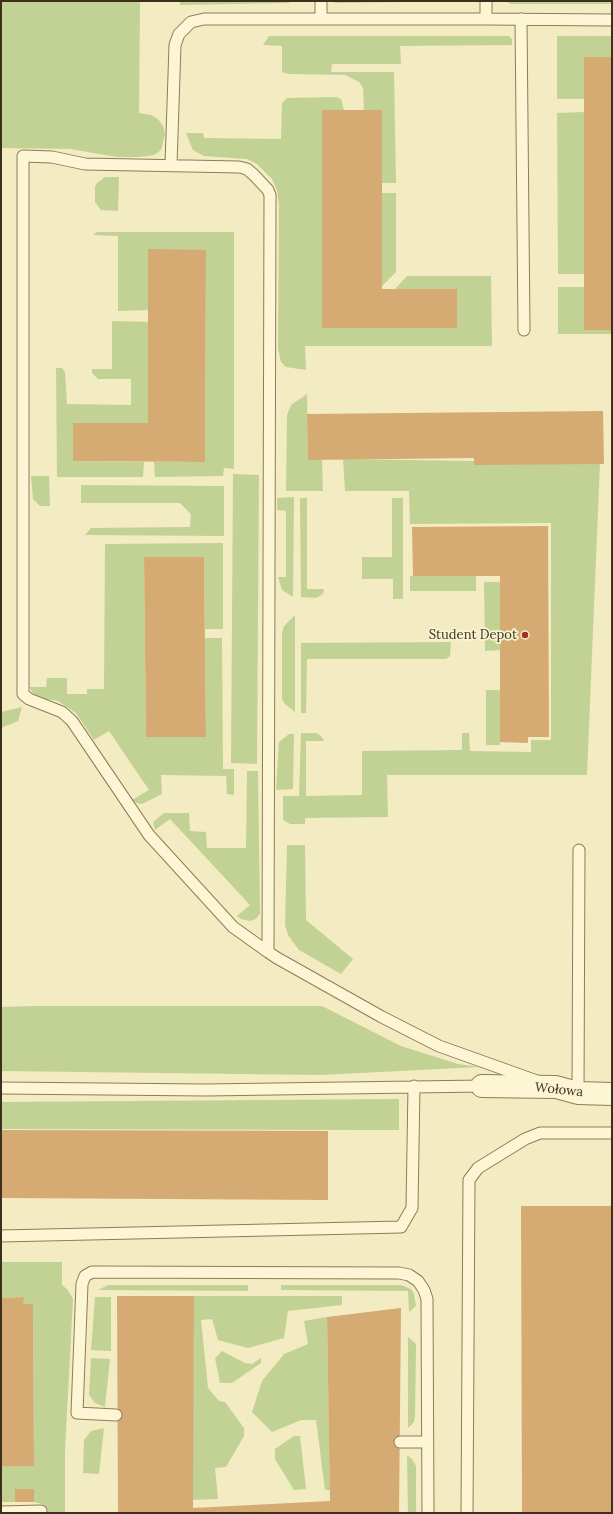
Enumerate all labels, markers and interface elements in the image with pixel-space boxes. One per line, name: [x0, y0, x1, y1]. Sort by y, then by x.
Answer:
place label: Student Depot: [429, 627, 517, 643]
marker: Student Depot: [520, 630, 530, 640]
street label: Wołowa: [534, 1080, 584, 1100]

